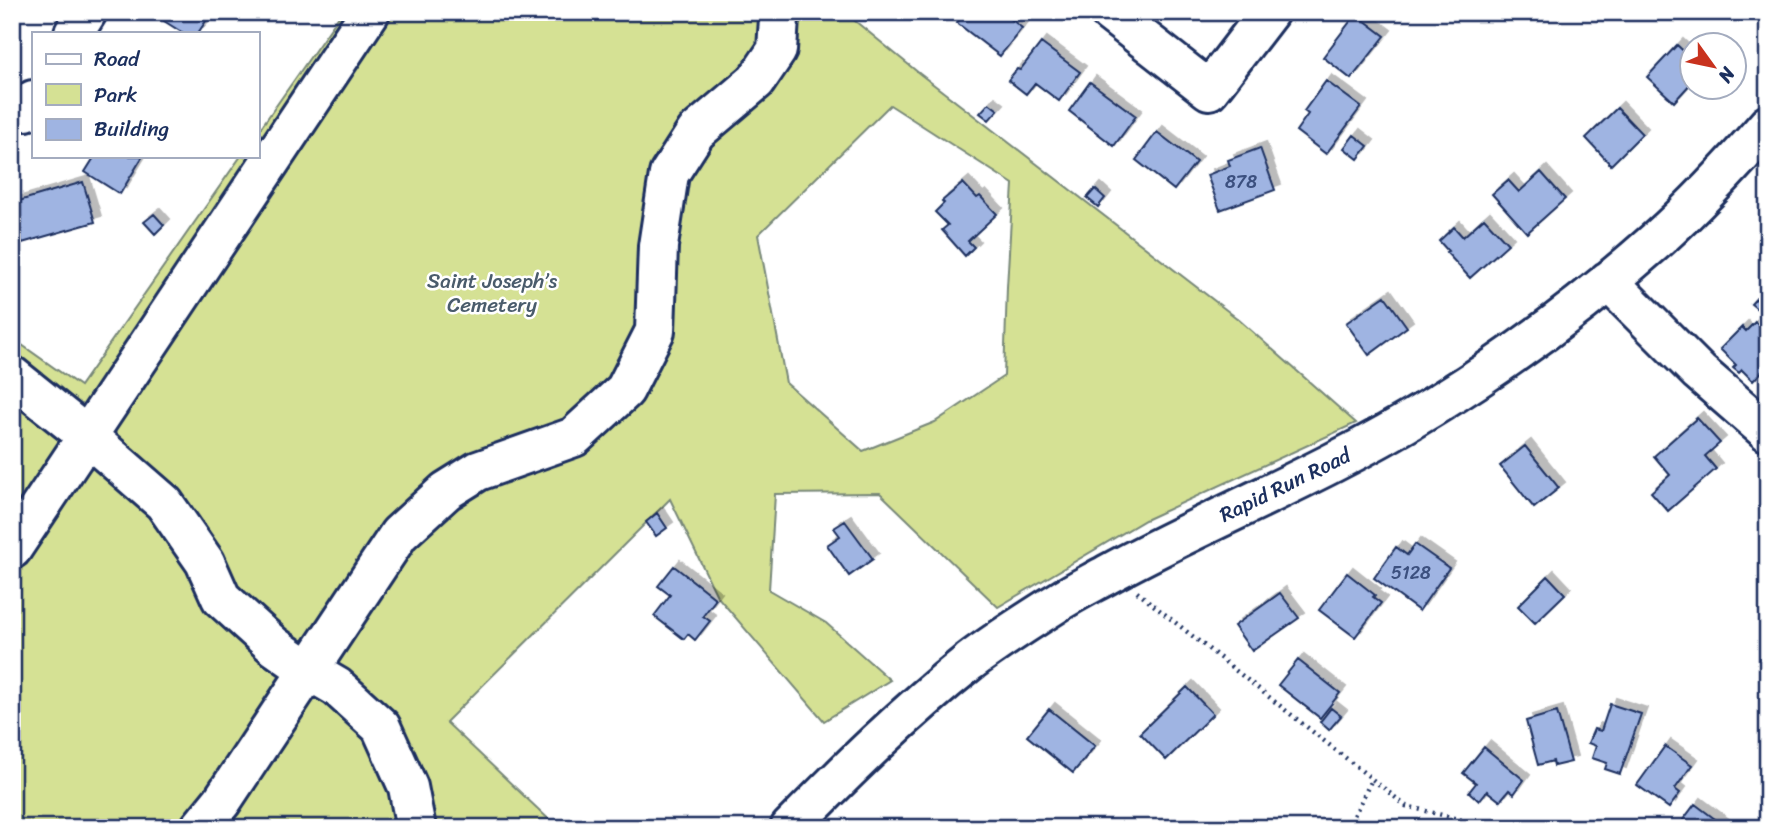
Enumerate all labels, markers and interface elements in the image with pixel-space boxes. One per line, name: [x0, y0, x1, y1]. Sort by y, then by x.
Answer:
legend: [32, 32, 259, 158]
north arrow: [1678, 32, 1748, 102]
text: Road: [94, 40, 141, 78]
text: N: [1709, 60, 1745, 90]
text: Park: [94, 76, 137, 114]
text: Building: [94, 110, 170, 148]
house number: 878: [1225, 166, 1257, 198]
park label: Saint Joseph’s Cemetery: [427, 262, 557, 324]
street label: Rapid Run Road: [1213, 436, 1359, 533]
house number: 5128: [1391, 557, 1431, 589]

